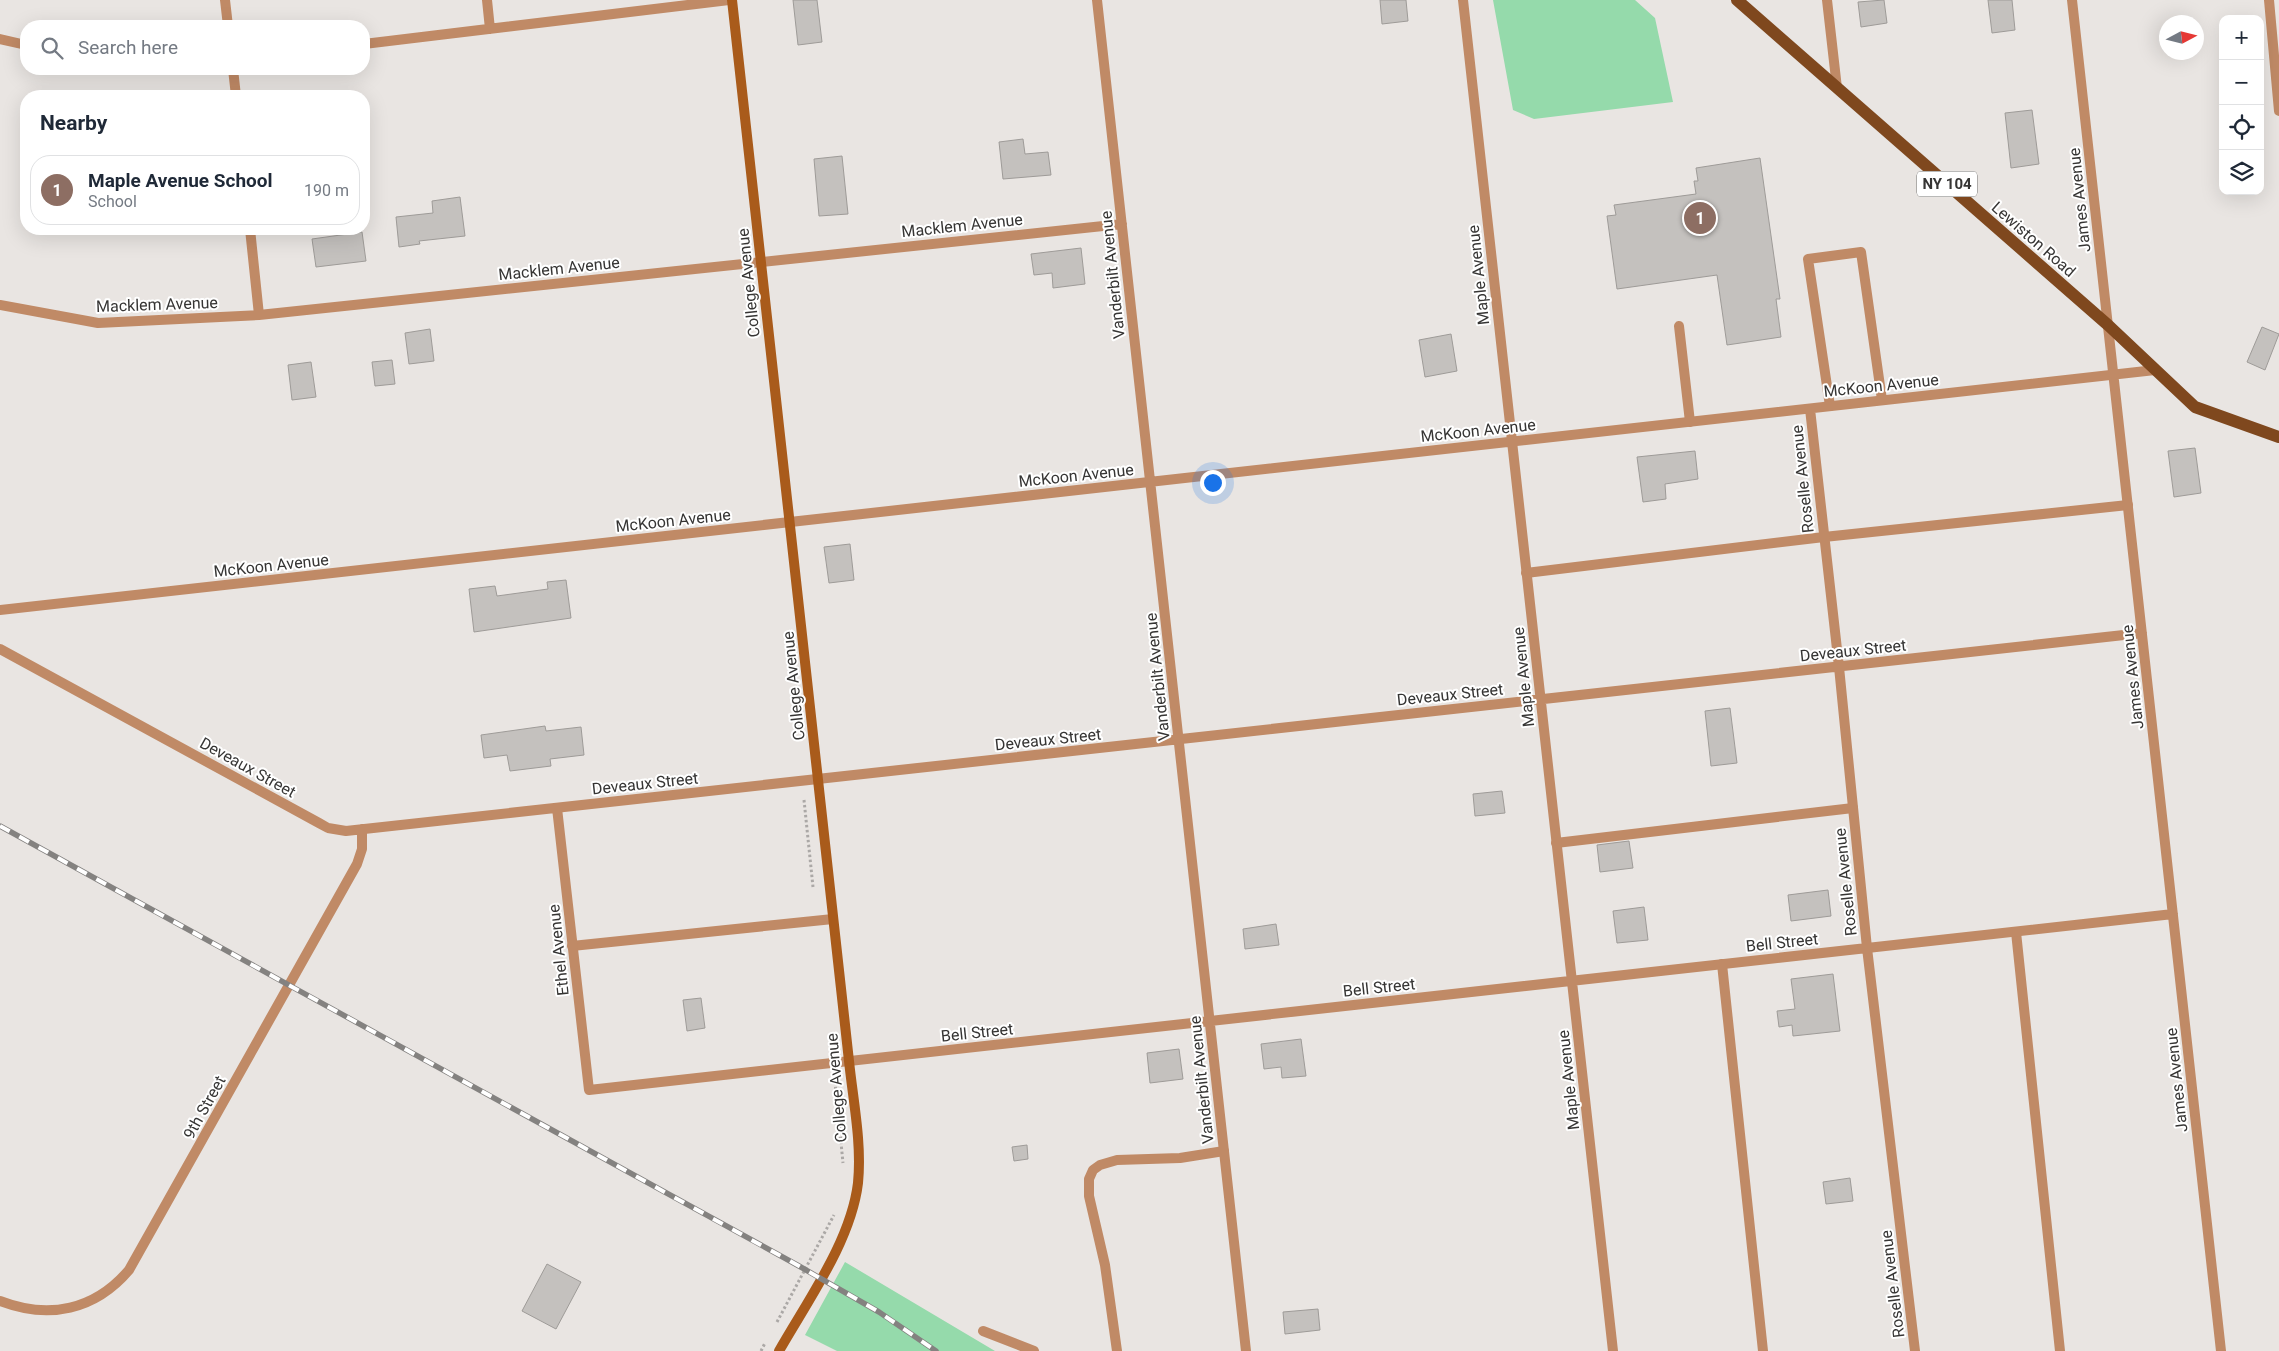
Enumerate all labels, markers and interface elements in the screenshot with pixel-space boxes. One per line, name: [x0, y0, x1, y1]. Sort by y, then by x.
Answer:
north arrow: [2159, 15, 2204, 60]
map controls: [2219, 15, 2264, 195]
button: +: [2219, 15, 2264, 60]
search box: [20, 20, 370, 75]
icon: search: [38, 34, 66, 62]
text: Search here: [78, 36, 178, 59]
button: −: [2219, 60, 2264, 105]
button: locate: [2219, 105, 2264, 150]
text: Nearby: [40, 111, 107, 135]
street label: James Avenue: [2065, 147, 2094, 253]
button: layers: [2219, 150, 2264, 195]
text: Maple Avenue School: [88, 169, 273, 192]
road number: NY 104: [1917, 172, 1977, 196]
text: 1: [52, 181, 62, 200]
text: 190 m: [304, 181, 349, 200]
text: School: [88, 192, 137, 211]
street label: Lewiston Road: [1988, 198, 2080, 281]
pin: 1: [1684, 199, 1716, 237]
street label: Macklem Avenue: [900, 210, 1024, 241]
street label: Vanderbilt Avenue: [1096, 210, 1129, 340]
street label: Maple Avenue: [1464, 224, 1493, 326]
street label: College Avenue: [733, 227, 764, 338]
street label: Macklem Avenue: [497, 253, 621, 284]
street label: Macklem Avenue: [96, 293, 218, 316]
street label: McKoon Avenue: [1823, 370, 1940, 401]
street label: McKoon Avenue: [1420, 415, 1537, 446]
street label: Roselle Avenue: [1787, 424, 1818, 534]
street label: McKoon Avenue: [1018, 460, 1135, 491]
your location: [1200, 470, 1226, 496]
street label: McKoon Avenue: [615, 505, 732, 536]
street label: McKoon Avenue: [213, 550, 330, 581]
street label: Vanderbilt Avenue: [1141, 612, 1174, 742]
street label: James Avenue: [2118, 624, 2147, 730]
street label: Maple Avenue: [1509, 626, 1538, 728]
street label: College Avenue: [778, 630, 809, 741]
street label: Deveaux Street: [1799, 635, 1907, 666]
street label: Deveaux Street: [1396, 679, 1504, 710]
street label: Deveaux Street: [994, 724, 1102, 755]
street label: Deveaux Street: [197, 733, 299, 802]
street label: Deveaux Street: [591, 768, 699, 799]
street label: Roselle Avenue: [1830, 827, 1861, 937]
street label: Ethel Avenue: [544, 903, 573, 997]
street label: Bell Street: [1745, 929, 1819, 956]
street label: Bell Street: [1342, 974, 1416, 1001]
street label: Vanderbilt Avenue: [1185, 1015, 1218, 1145]
street label: Bell Street: [940, 1019, 1014, 1046]
street label: James Avenue: [2162, 1027, 2191, 1133]
street label: Maple Avenue: [1554, 1029, 1583, 1131]
street label: College Avenue: [822, 1033, 851, 1143]
street label: 9th Street: [179, 1072, 230, 1142]
street label: Roselle Avenue: [1876, 1229, 1909, 1339]

